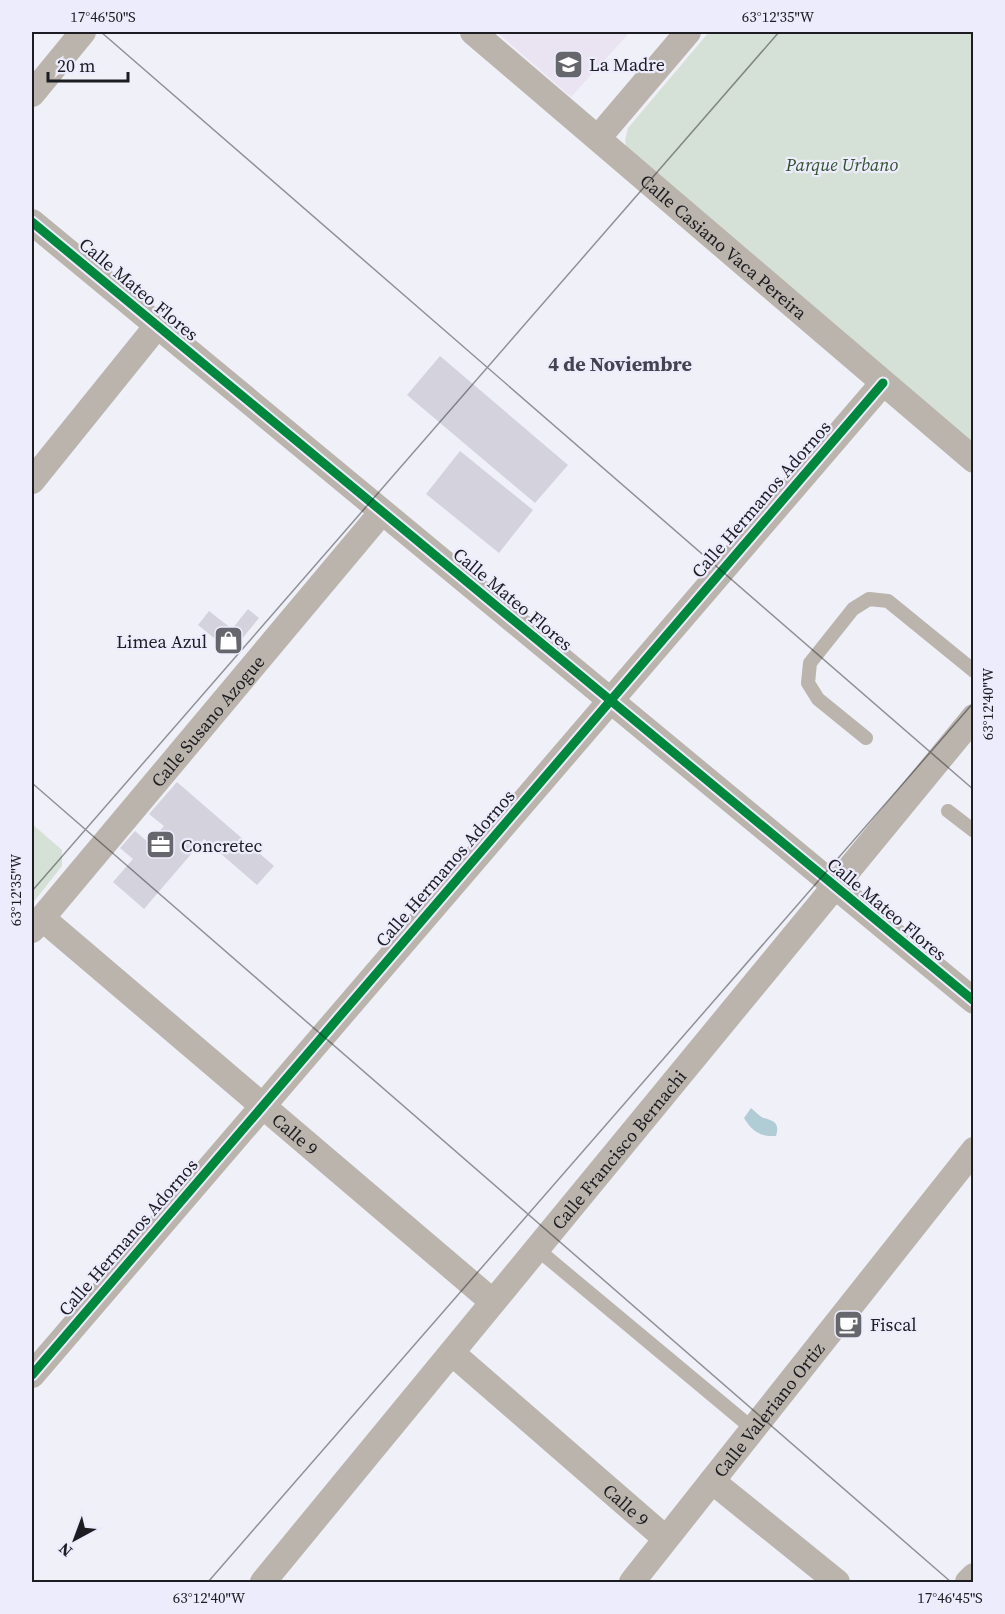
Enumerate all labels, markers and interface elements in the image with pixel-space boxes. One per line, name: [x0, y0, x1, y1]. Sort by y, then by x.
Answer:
text: 17°46'50"S: [70, 6, 136, 27]
text: 63°12'35"W: [742, 6, 815, 27]
scale bar: [48, 45, 128, 83]
school or university icon: La Madre: [552, 48, 584, 80]
place label: La Madre: [589, 52, 665, 77]
text: 20 m: [57, 53, 95, 78]
park label: Parque Urbano: [785, 152, 898, 177]
street label: Calle Casiano Vaca Pereira: [635, 168, 813, 325]
street label: Calle Mateo Flores: [74, 232, 204, 347]
district label: 4 de Noviembre: [548, 350, 692, 378]
street label: Calle Hermanos Adornos: [686, 415, 837, 583]
street label: Calle Mateo Flores: [448, 542, 578, 657]
shop icon: Limea Azul: [212, 625, 244, 657]
place label: Limea Azul: [116, 629, 207, 654]
street label: Calle Susano Azogue: [145, 649, 270, 792]
text: 63°12'40"W: [977, 667, 998, 740]
street label: Calle Hermanos Adornos: [370, 784, 521, 952]
office icon: Concretec: [144, 829, 176, 861]
place label: Concretec: [181, 833, 263, 858]
street label: Calle Mateo Flores: [822, 852, 952, 967]
text: 63°12'35"W: [5, 853, 26, 926]
street label: Calle Francisco Bernachi: [545, 1064, 692, 1235]
street label: Calle 9: [267, 1107, 324, 1161]
street label: Calle Hermanos Adornos: [53, 1153, 204, 1321]
cafe icon: Fiscal: [833, 1308, 865, 1340]
place label: Fiscal: [870, 1312, 917, 1337]
street label: Calle Valeriano Ortiz: [707, 1337, 830, 1482]
street label: Calle 9: [598, 1477, 655, 1532]
north arrow: [45, 1509, 105, 1569]
text: N: [53, 1538, 77, 1562]
text: 63°12'40"W: [173, 1587, 246, 1608]
text: 17°46'45"S: [917, 1587, 983, 1608]

